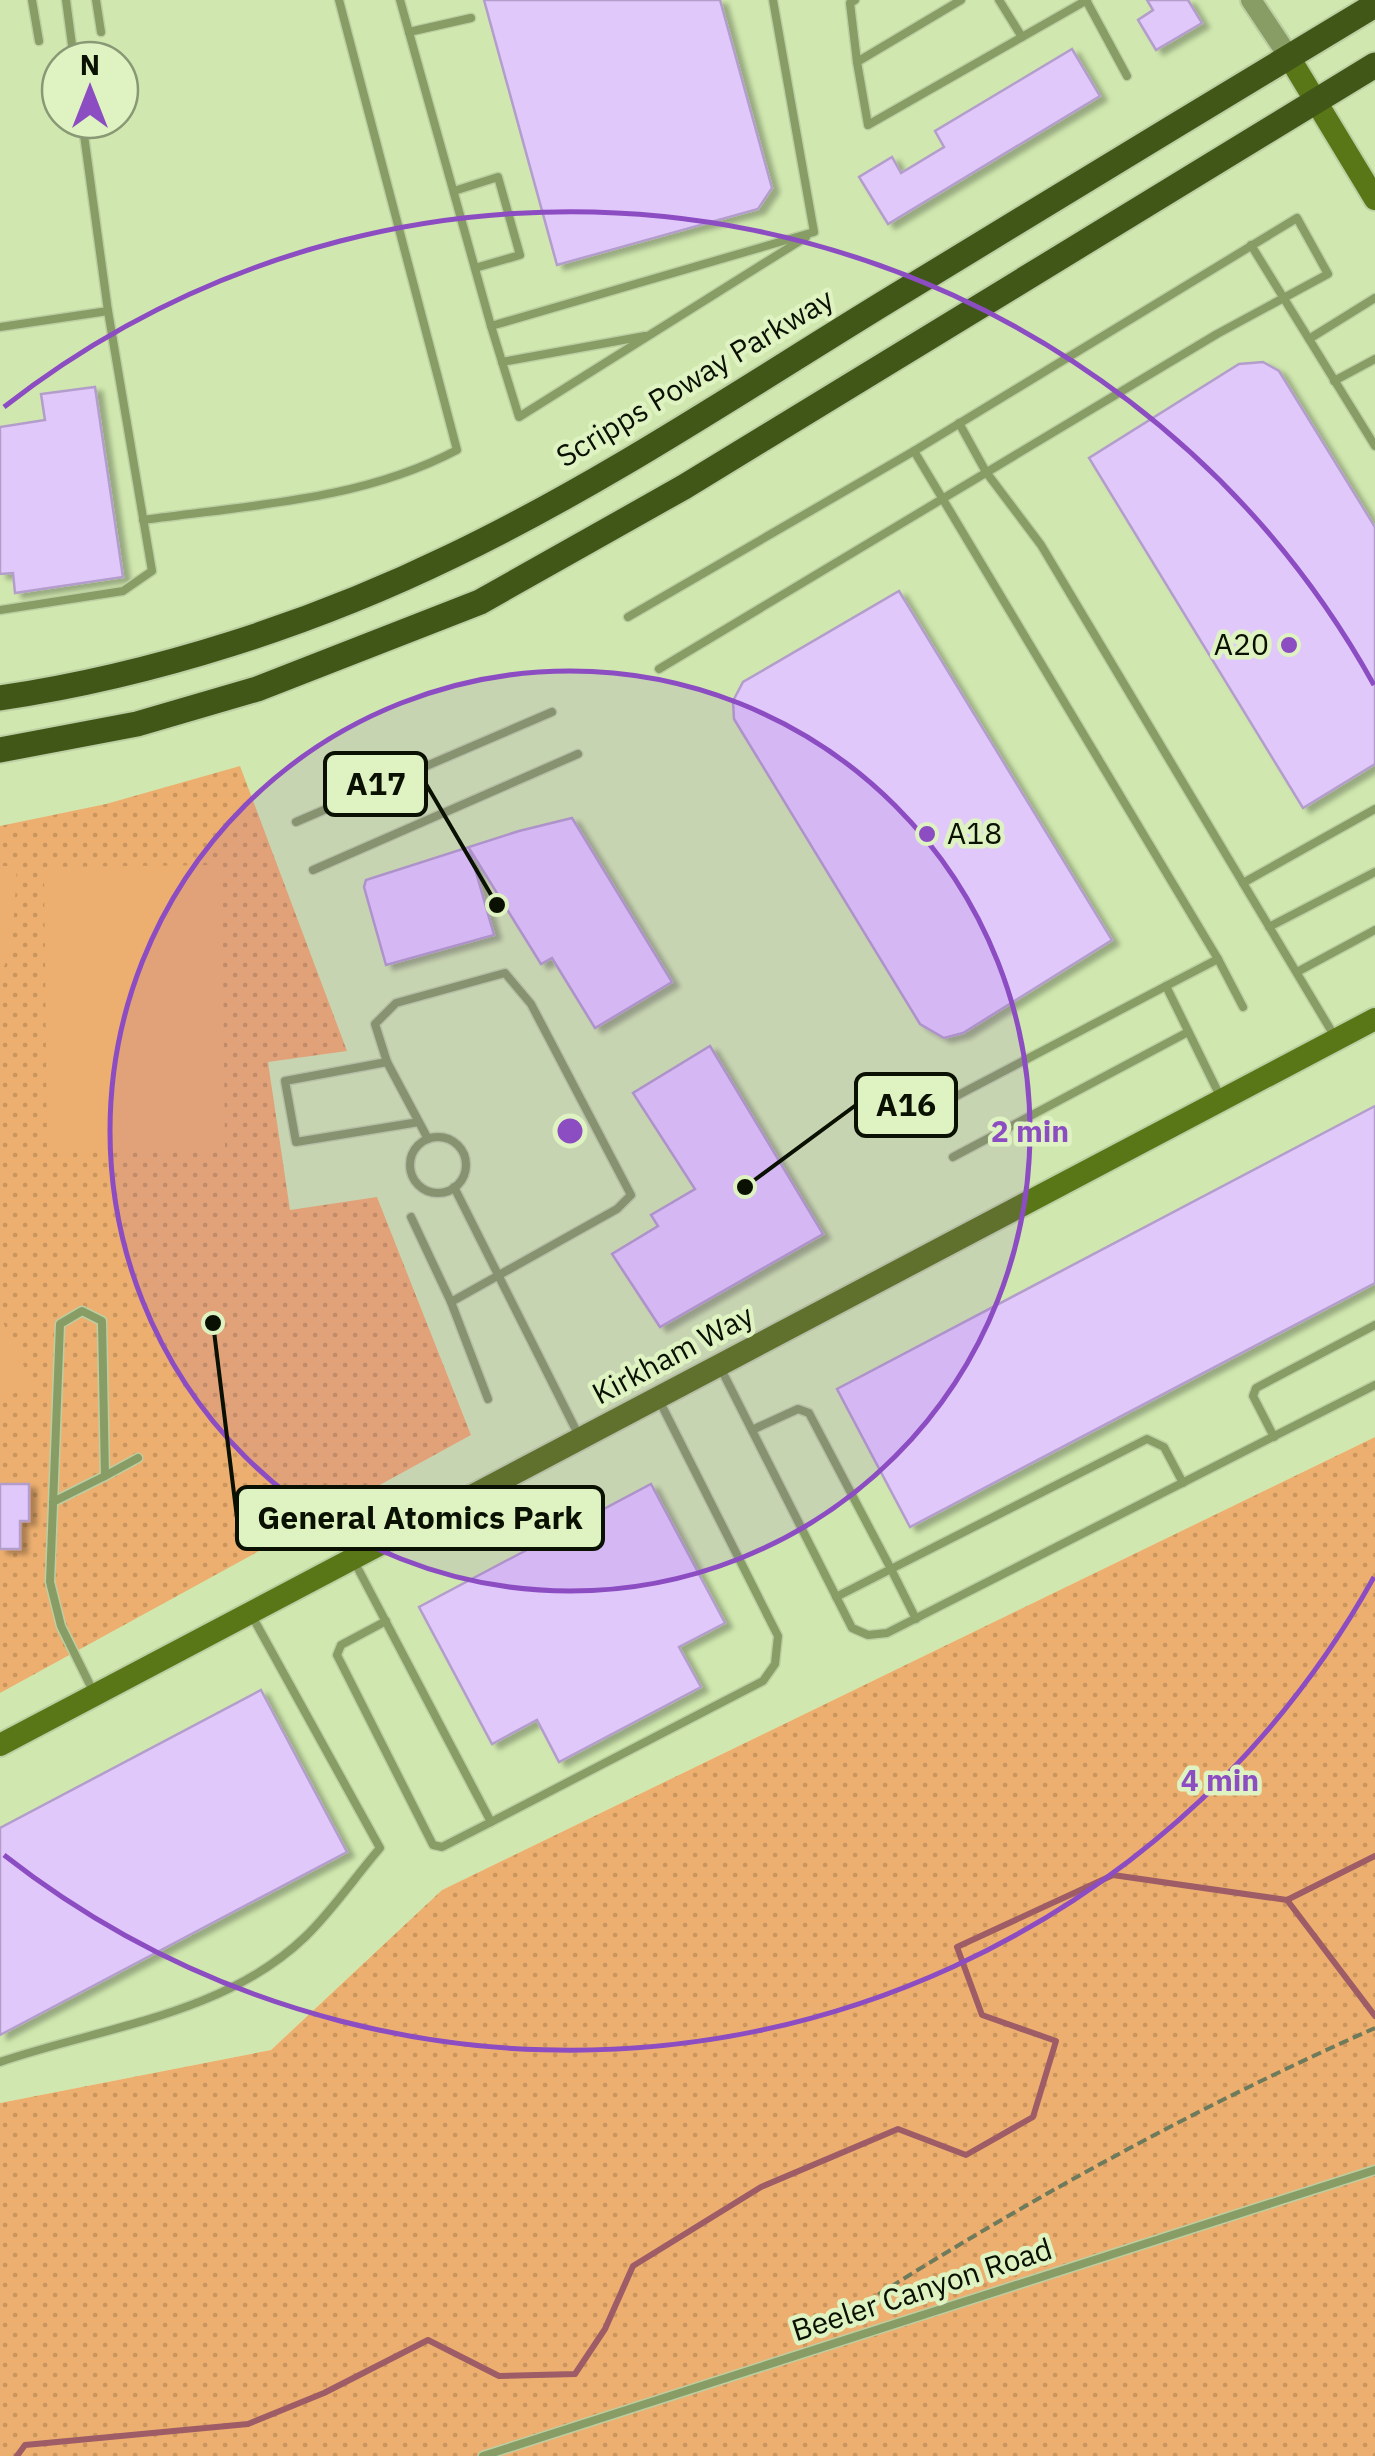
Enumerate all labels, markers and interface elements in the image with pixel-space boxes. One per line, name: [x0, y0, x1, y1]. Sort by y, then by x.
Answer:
north arrow: [40, 40, 140, 140]
text: N: [80, 46, 100, 83]
street label: Scripps Poway Parkway: [548, 278, 840, 475]
place label: A20: [1214, 624, 1269, 663]
marker: A20: [1278, 634, 1300, 656]
callout: A17: [325, 753, 426, 815]
text: A17: [346, 762, 406, 804]
place label: A18: [947, 813, 1002, 852]
marker: A18: [916, 823, 938, 845]
callout: A16: [856, 1074, 956, 1136]
text: A16: [876, 1083, 936, 1125]
text: 2 min: [991, 1111, 1069, 1150]
centre of rings: [552, 1113, 588, 1149]
street label: Kirkham Way: [585, 1295, 760, 1412]
callout: General Atomics Park: [237, 1487, 603, 1549]
text: General Atomics Park: [257, 1496, 583, 1538]
text: 4 min: [1181, 1760, 1259, 1799]
street label: Beeler Canyon Road: [786, 2228, 1057, 2349]

